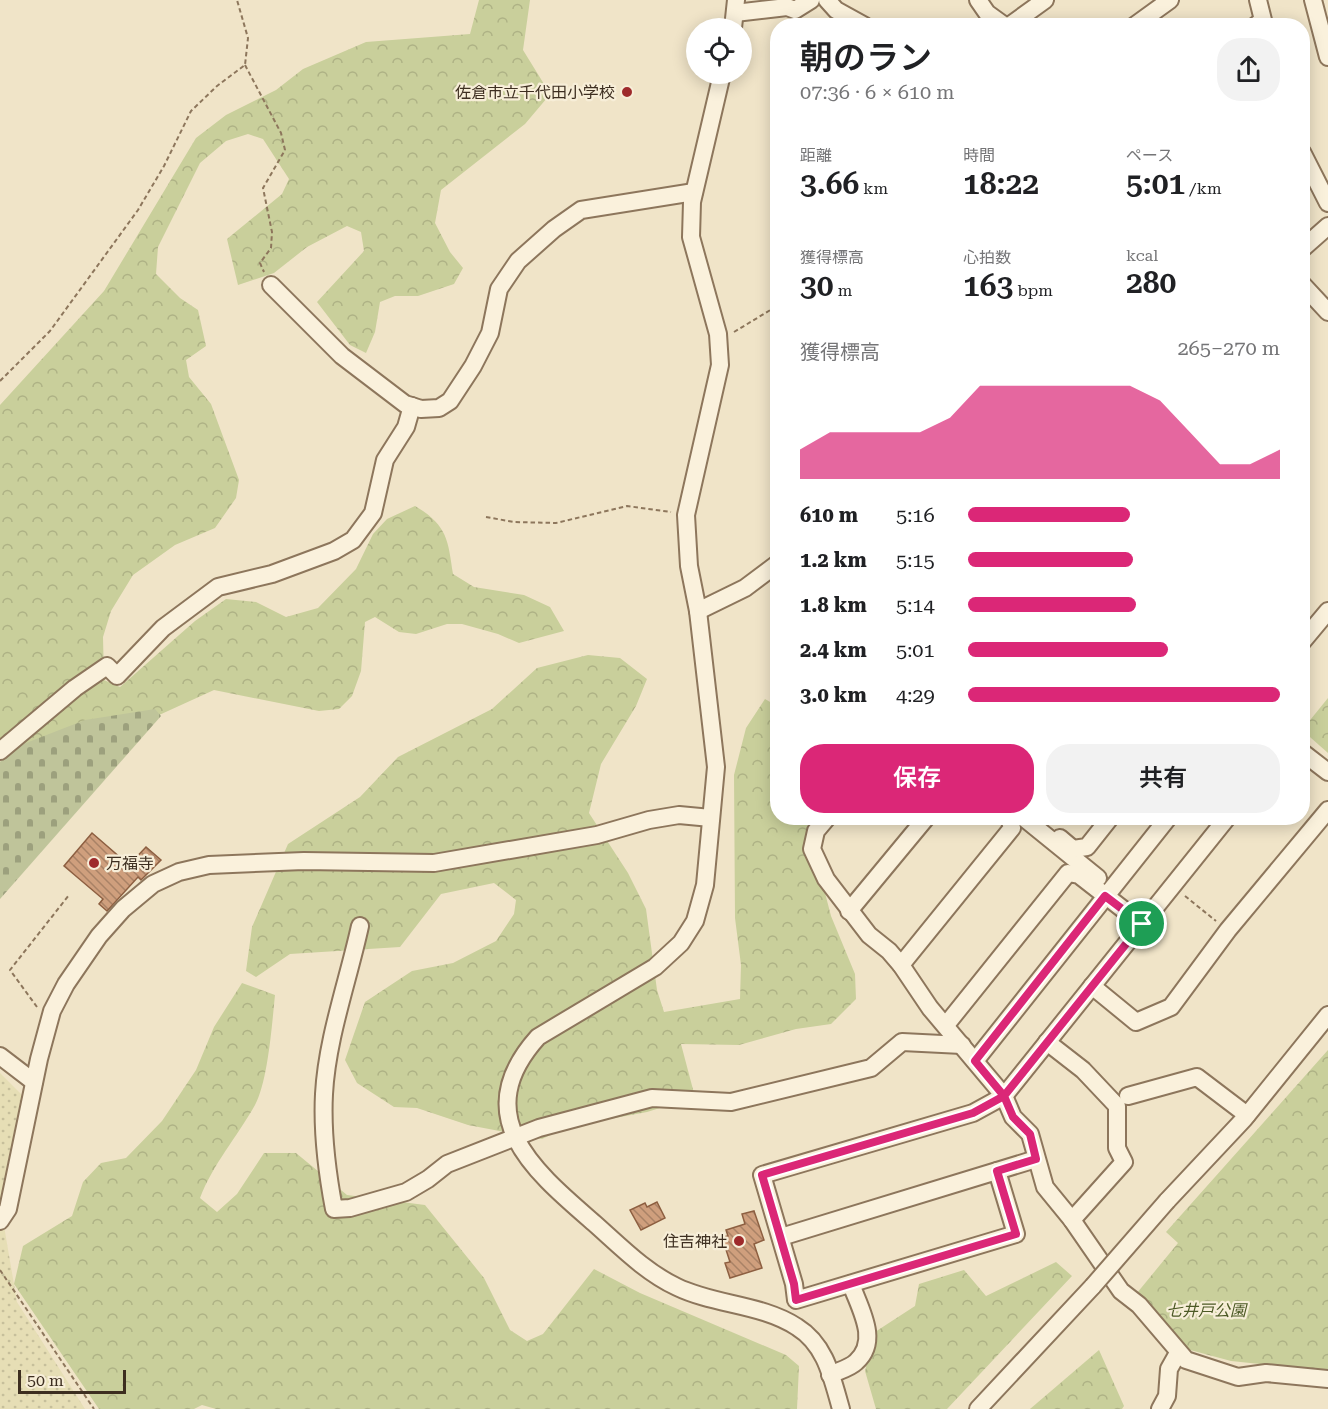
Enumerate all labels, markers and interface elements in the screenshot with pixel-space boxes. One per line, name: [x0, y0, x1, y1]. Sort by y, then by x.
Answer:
map controls: [686, 18, 752, 84]
button: locate: [686, 18, 752, 84]
text: 朝のラン: [800, 38, 932, 77]
button: share: [1217, 38, 1280, 101]
text: 07:36 · 6 × 610 m: [800, 80, 955, 104]
place label: 佐倉市立千代田小学校: [455, 83, 615, 102]
marker: 佐倉市立千代田小学校: [620, 85, 634, 99]
text: 距離: [800, 146, 832, 165]
text: 時間: [963, 146, 995, 165]
text: ペース: [1126, 146, 1173, 165]
text: 3.66: [800, 166, 859, 201]
text: 18:22: [963, 166, 1039, 201]
text: 5:01: [1126, 166, 1185, 201]
text: km: [859, 179, 888, 198]
text: /km: [1185, 179, 1222, 198]
text: kcal: [1126, 246, 1158, 265]
text: 獲得標高: [800, 248, 864, 267]
text: 心拍数: [963, 248, 1011, 267]
text: 280: [1126, 265, 1176, 300]
text: 30: [800, 268, 834, 303]
text: 163: [963, 268, 1013, 303]
text: m: [834, 281, 852, 300]
text: bpm: [1013, 281, 1053, 300]
text: 265–270 m: [1177, 336, 1280, 360]
text: 獲得標高: [800, 340, 880, 364]
text: 610 m: [800, 503, 858, 527]
text: 5:16: [896, 503, 935, 527]
text: 1.2 km: [800, 548, 867, 572]
text: 5:15: [896, 548, 935, 572]
text: 1.8 km: [800, 593, 867, 617]
text: 5:14: [896, 593, 935, 617]
text: 2.4 km: [800, 638, 867, 662]
text: 5:01: [896, 638, 935, 662]
text: 3.0 km: [800, 683, 867, 707]
text: 4:29: [896, 683, 935, 707]
button: 保存: [800, 744, 1034, 813]
button: 共有: [1046, 744, 1280, 813]
place label: 万福寺: [106, 854, 154, 873]
marker: 万福寺: [87, 856, 101, 870]
pin: [1116, 898, 1167, 949]
icon: arrive: [1125, 907, 1158, 940]
place label: 住吉神社: [663, 1232, 727, 1251]
marker: 住吉神社: [732, 1234, 746, 1248]
park label: 七井戸公園: [1166, 1301, 1248, 1320]
scale bar: [18, 1367, 126, 1394]
text: 50 m: [27, 1371, 64, 1390]

